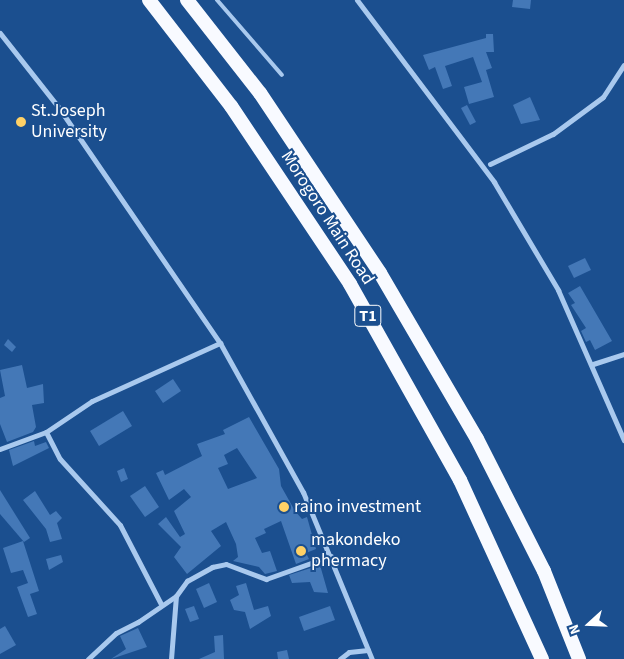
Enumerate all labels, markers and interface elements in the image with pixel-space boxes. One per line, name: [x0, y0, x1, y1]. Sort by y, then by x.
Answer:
place label: St.Joseph University: [31, 101, 107, 144]
marker: St.Joseph University: [15, 116, 27, 128]
street label: Morogoro Main Road: [276, 147, 378, 289]
road number: T1: [354, 302, 382, 330]
place label: raino investment: [294, 496, 421, 518]
marker: raino investment: [278, 501, 290, 513]
place label: makondeko phermacy: [311, 530, 400, 572]
marker: makondeko phermacy: [295, 545, 307, 557]
north arrow: [564, 599, 614, 649]
text: N: [564, 621, 586, 637]

